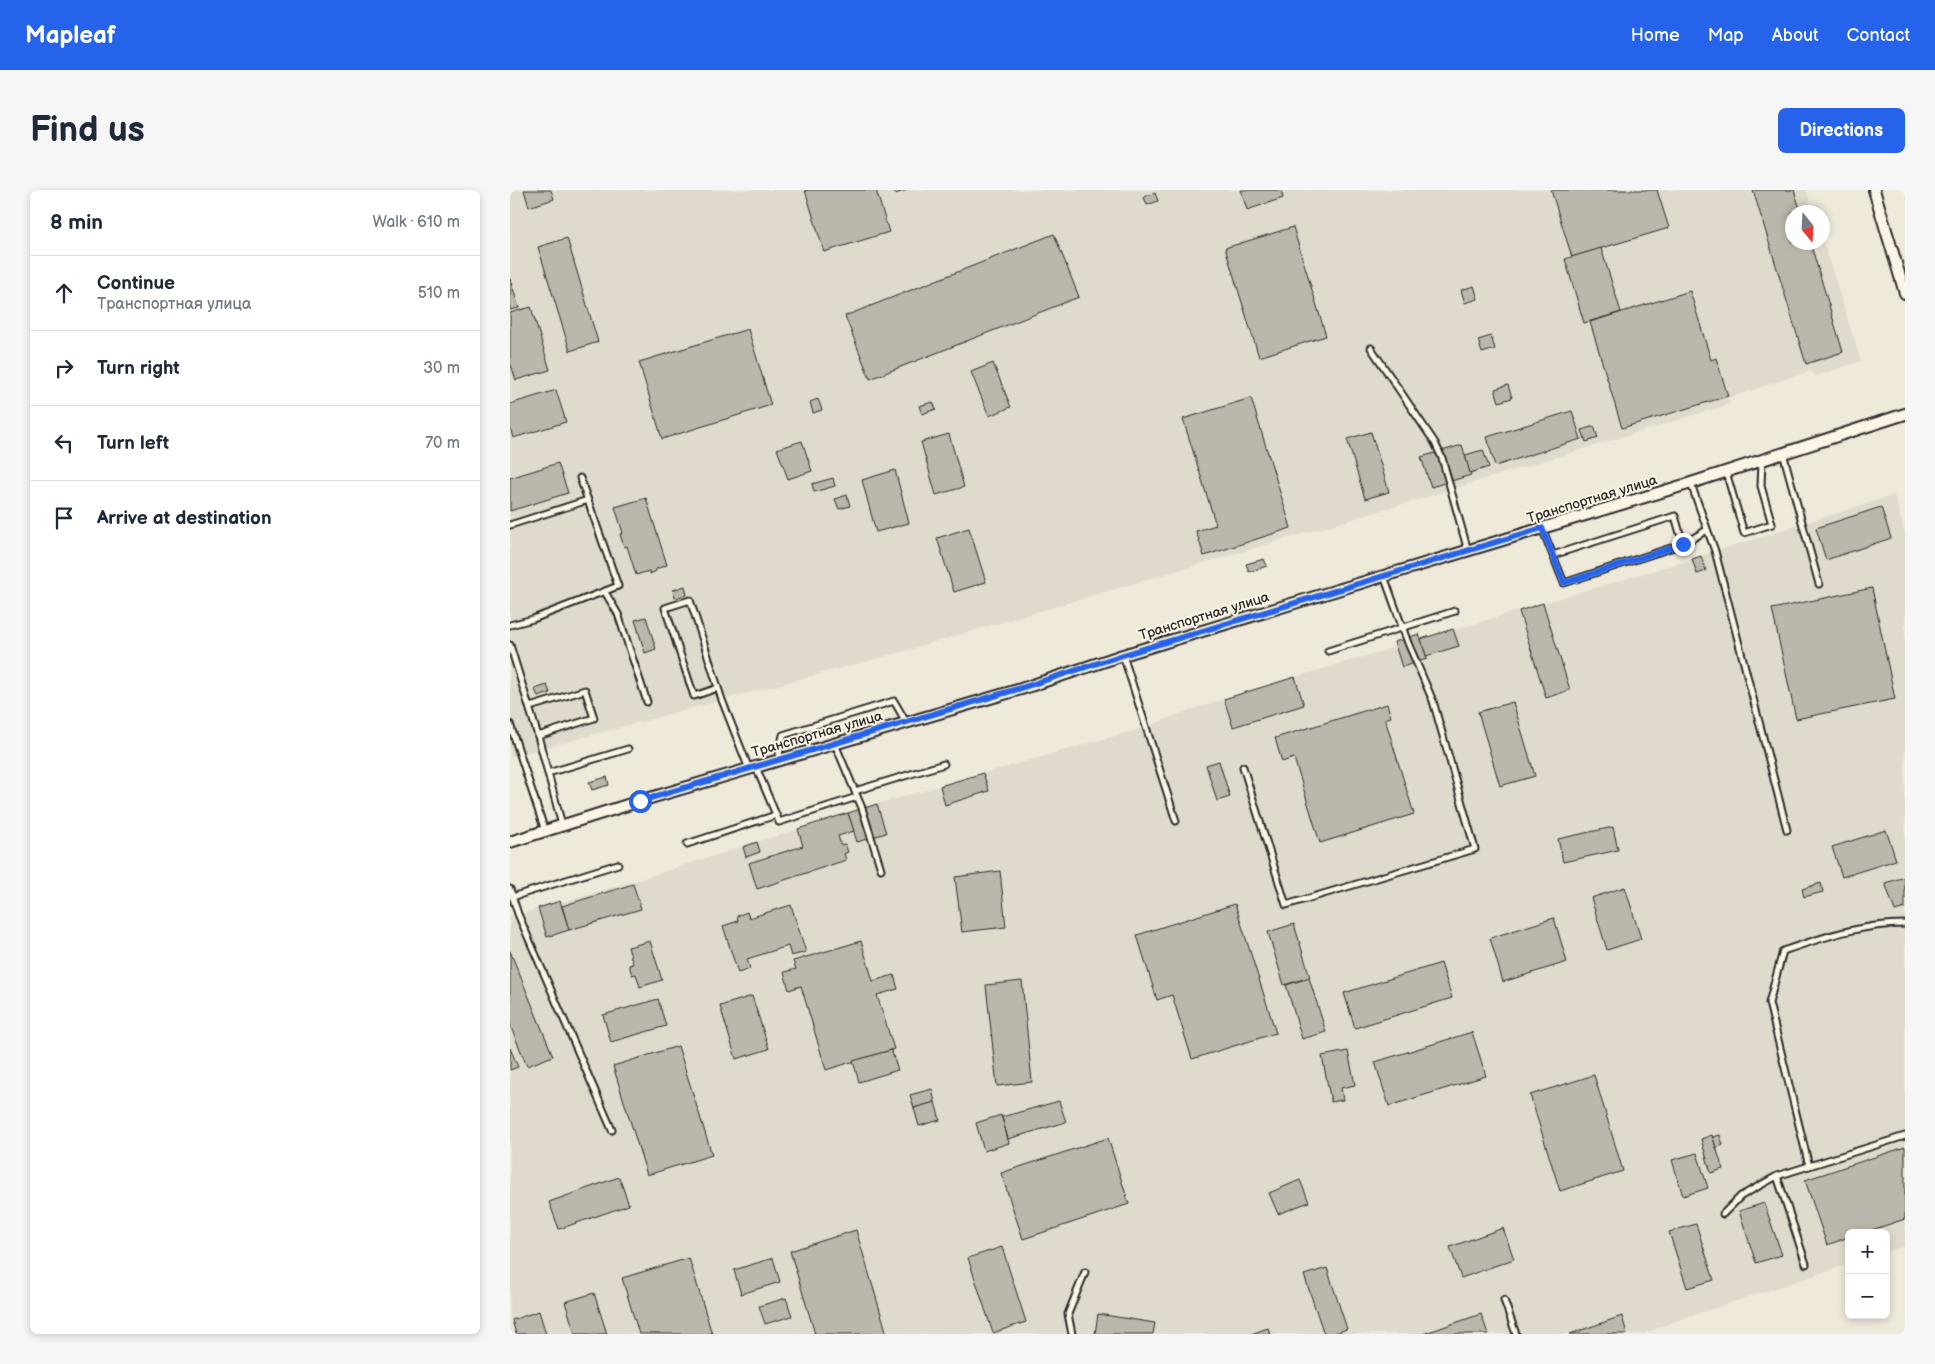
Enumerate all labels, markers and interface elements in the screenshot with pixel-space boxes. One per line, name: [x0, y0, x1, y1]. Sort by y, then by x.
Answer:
text: Mapleaf: [25, 21, 116, 50]
text: Home: [1631, 25, 1680, 46]
text: Map: [1708, 25, 1744, 46]
text: About: [1772, 25, 1819, 46]
text: Contact: [1847, 25, 1910, 46]
button: Directions: [1778, 108, 1905, 153]
text: Find us: [30, 109, 145, 152]
north arrow: [1785, 205, 1830, 250]
text: 8 min: [50, 210, 103, 235]
text: Walk · 610 m: [372, 213, 460, 232]
text: Continue: [97, 272, 175, 295]
icon: ahead: [50, 279, 78, 307]
text: 510 m: [418, 284, 460, 303]
text: Транспортная улица: [97, 295, 251, 314]
icon: right: [50, 354, 78, 382]
text: Turn right: [97, 357, 180, 380]
text: 30 m: [423, 359, 460, 378]
icon: left: [50, 429, 78, 457]
text: Turn left: [97, 432, 169, 455]
text: 70 m: [425, 434, 460, 453]
street label: Транспортная улица: [1525, 471, 1660, 527]
icon: arrive: [50, 504, 78, 532]
text: Arrive at destination: [97, 507, 272, 530]
route end: [1672, 533, 1695, 556]
street label: Транспортная улица: [1137, 588, 1272, 644]
street label: Транспортная улица: [750, 707, 885, 761]
route start: [629, 790, 652, 813]
map controls: [1845, 1229, 1890, 1319]
button: +: [1845, 1229, 1890, 1274]
button: −: [1845, 1274, 1890, 1319]

